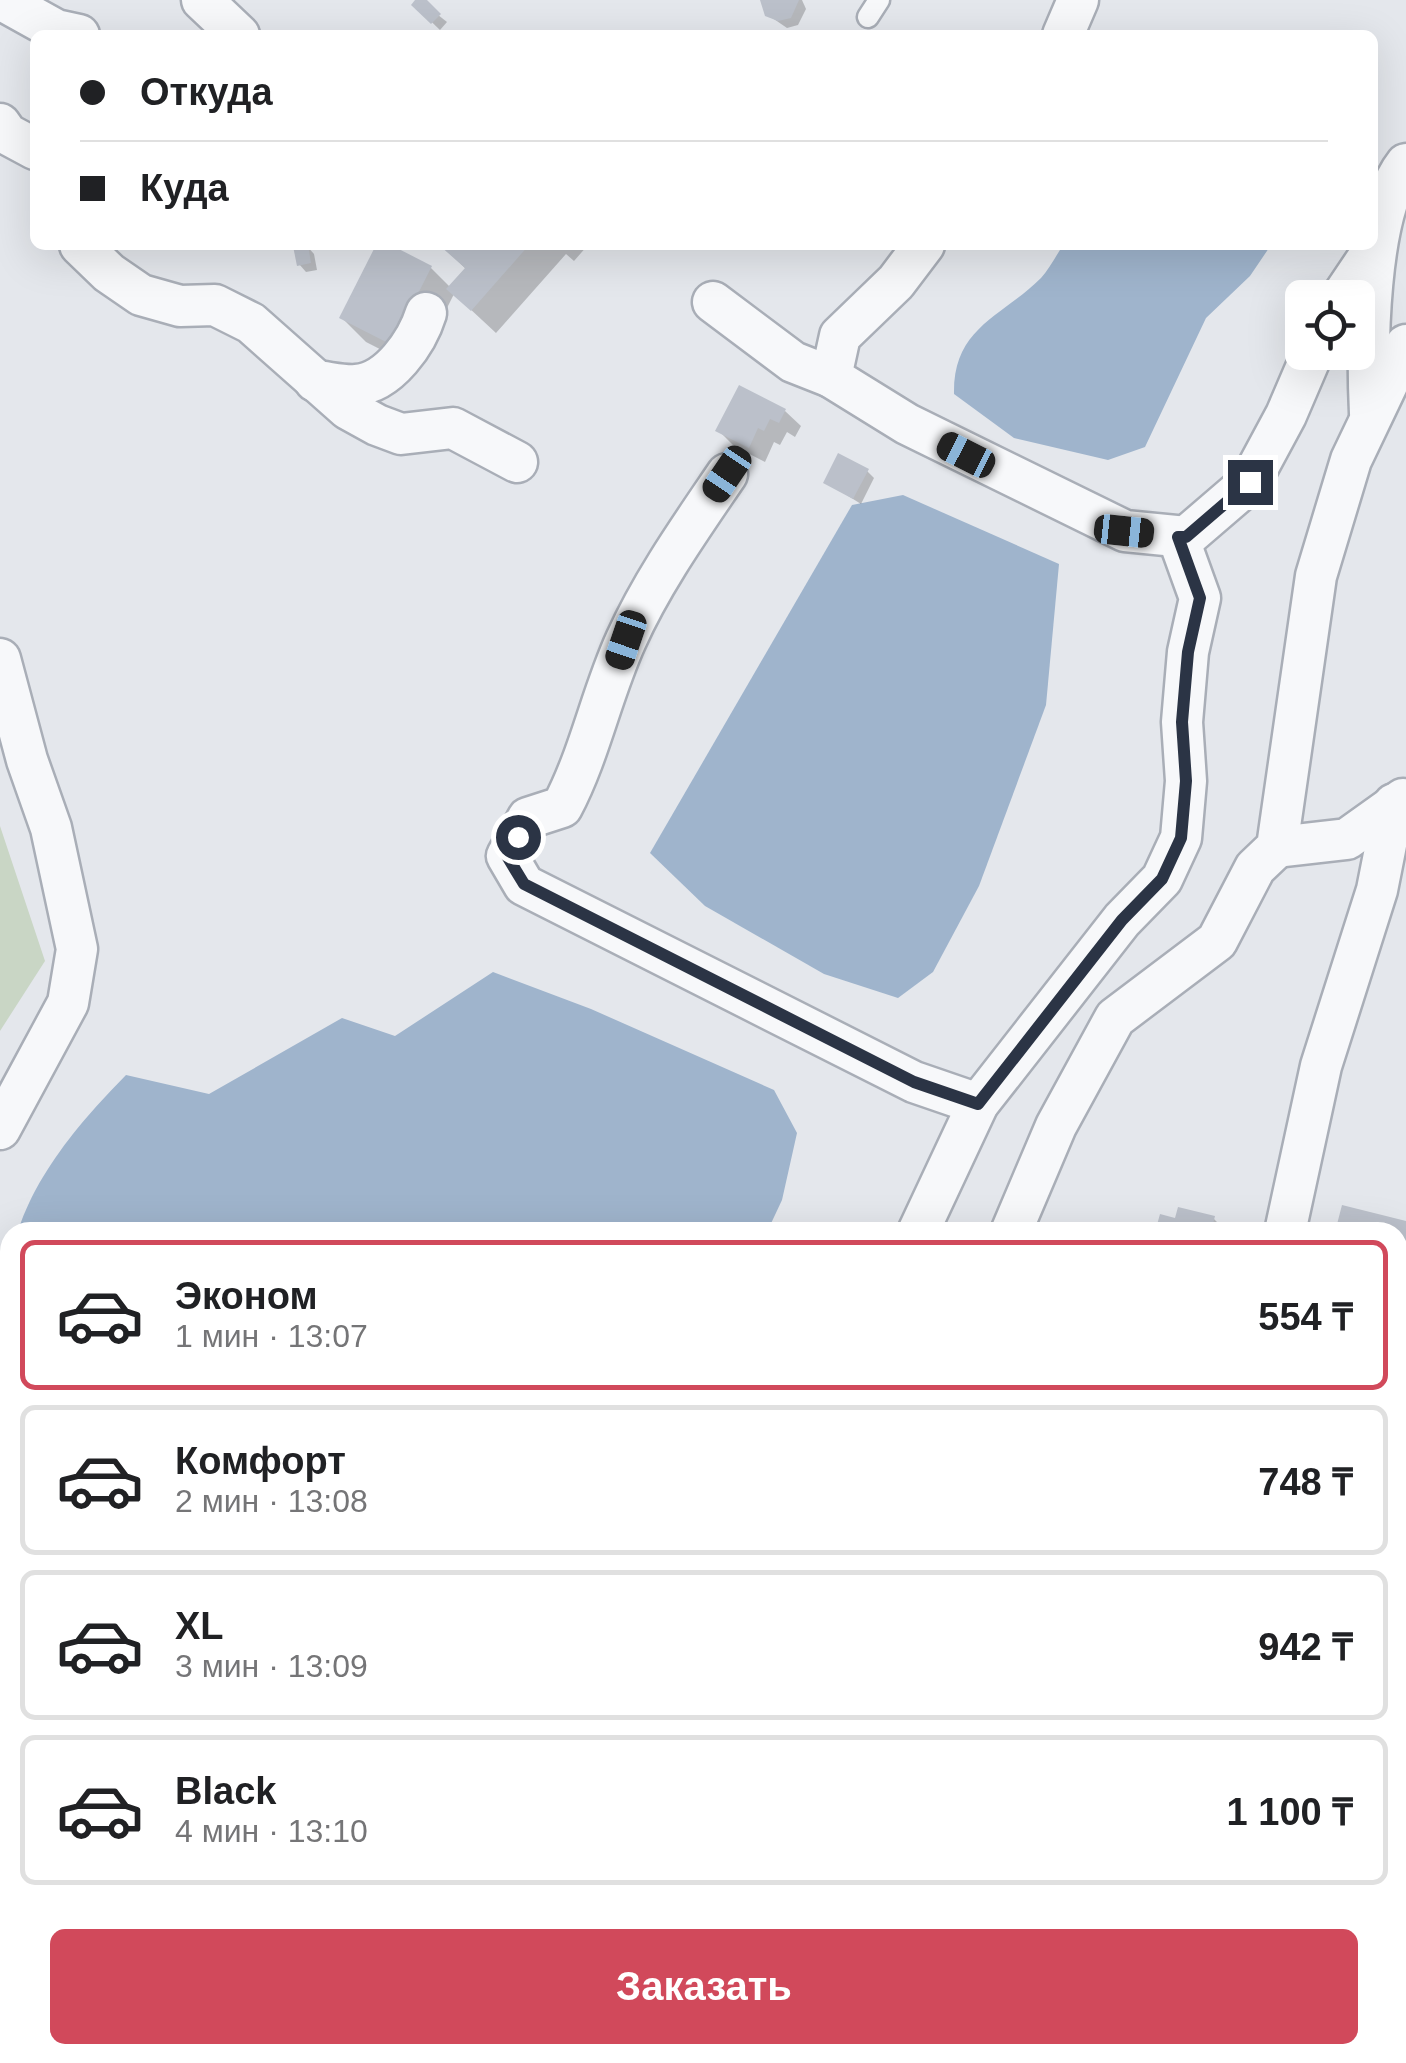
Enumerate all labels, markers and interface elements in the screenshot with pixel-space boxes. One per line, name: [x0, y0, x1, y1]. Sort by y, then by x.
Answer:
text: Откуда: [140, 71, 273, 113]
text: Куда: [140, 167, 229, 209]
map controls: [1285, 280, 1375, 370]
button: locate: [1285, 280, 1375, 370]
car: [932, 428, 1000, 482]
car: [698, 441, 756, 507]
route end: [1228, 460, 1273, 505]
car: [1093, 513, 1155, 549]
car: [602, 607, 650, 673]
route start: [496, 815, 541, 860]
icon: car: [55, 1270, 145, 1360]
text: Эконом: [175, 1275, 318, 1317]
text: 554 ₸: [1258, 1296, 1353, 1338]
text: 1 мин · 13:07: [175, 1318, 368, 1354]
icon: car: [55, 1435, 145, 1525]
text: Комфорт: [175, 1440, 346, 1482]
text: 748 ₸: [1258, 1461, 1353, 1503]
text: 2 мин · 13:08: [175, 1483, 368, 1519]
icon: car: [55, 1600, 145, 1690]
text: XL: [175, 1605, 224, 1647]
text: 942 ₸: [1258, 1626, 1353, 1668]
text: 3 мин · 13:09: [175, 1648, 368, 1684]
icon: car: [55, 1765, 145, 1855]
text: Black: [175, 1770, 276, 1812]
text: 1 100 ₸: [1227, 1791, 1353, 1833]
text: 4 мин · 13:10: [175, 1813, 368, 1849]
button: Заказать: [50, 1929, 1358, 2044]

